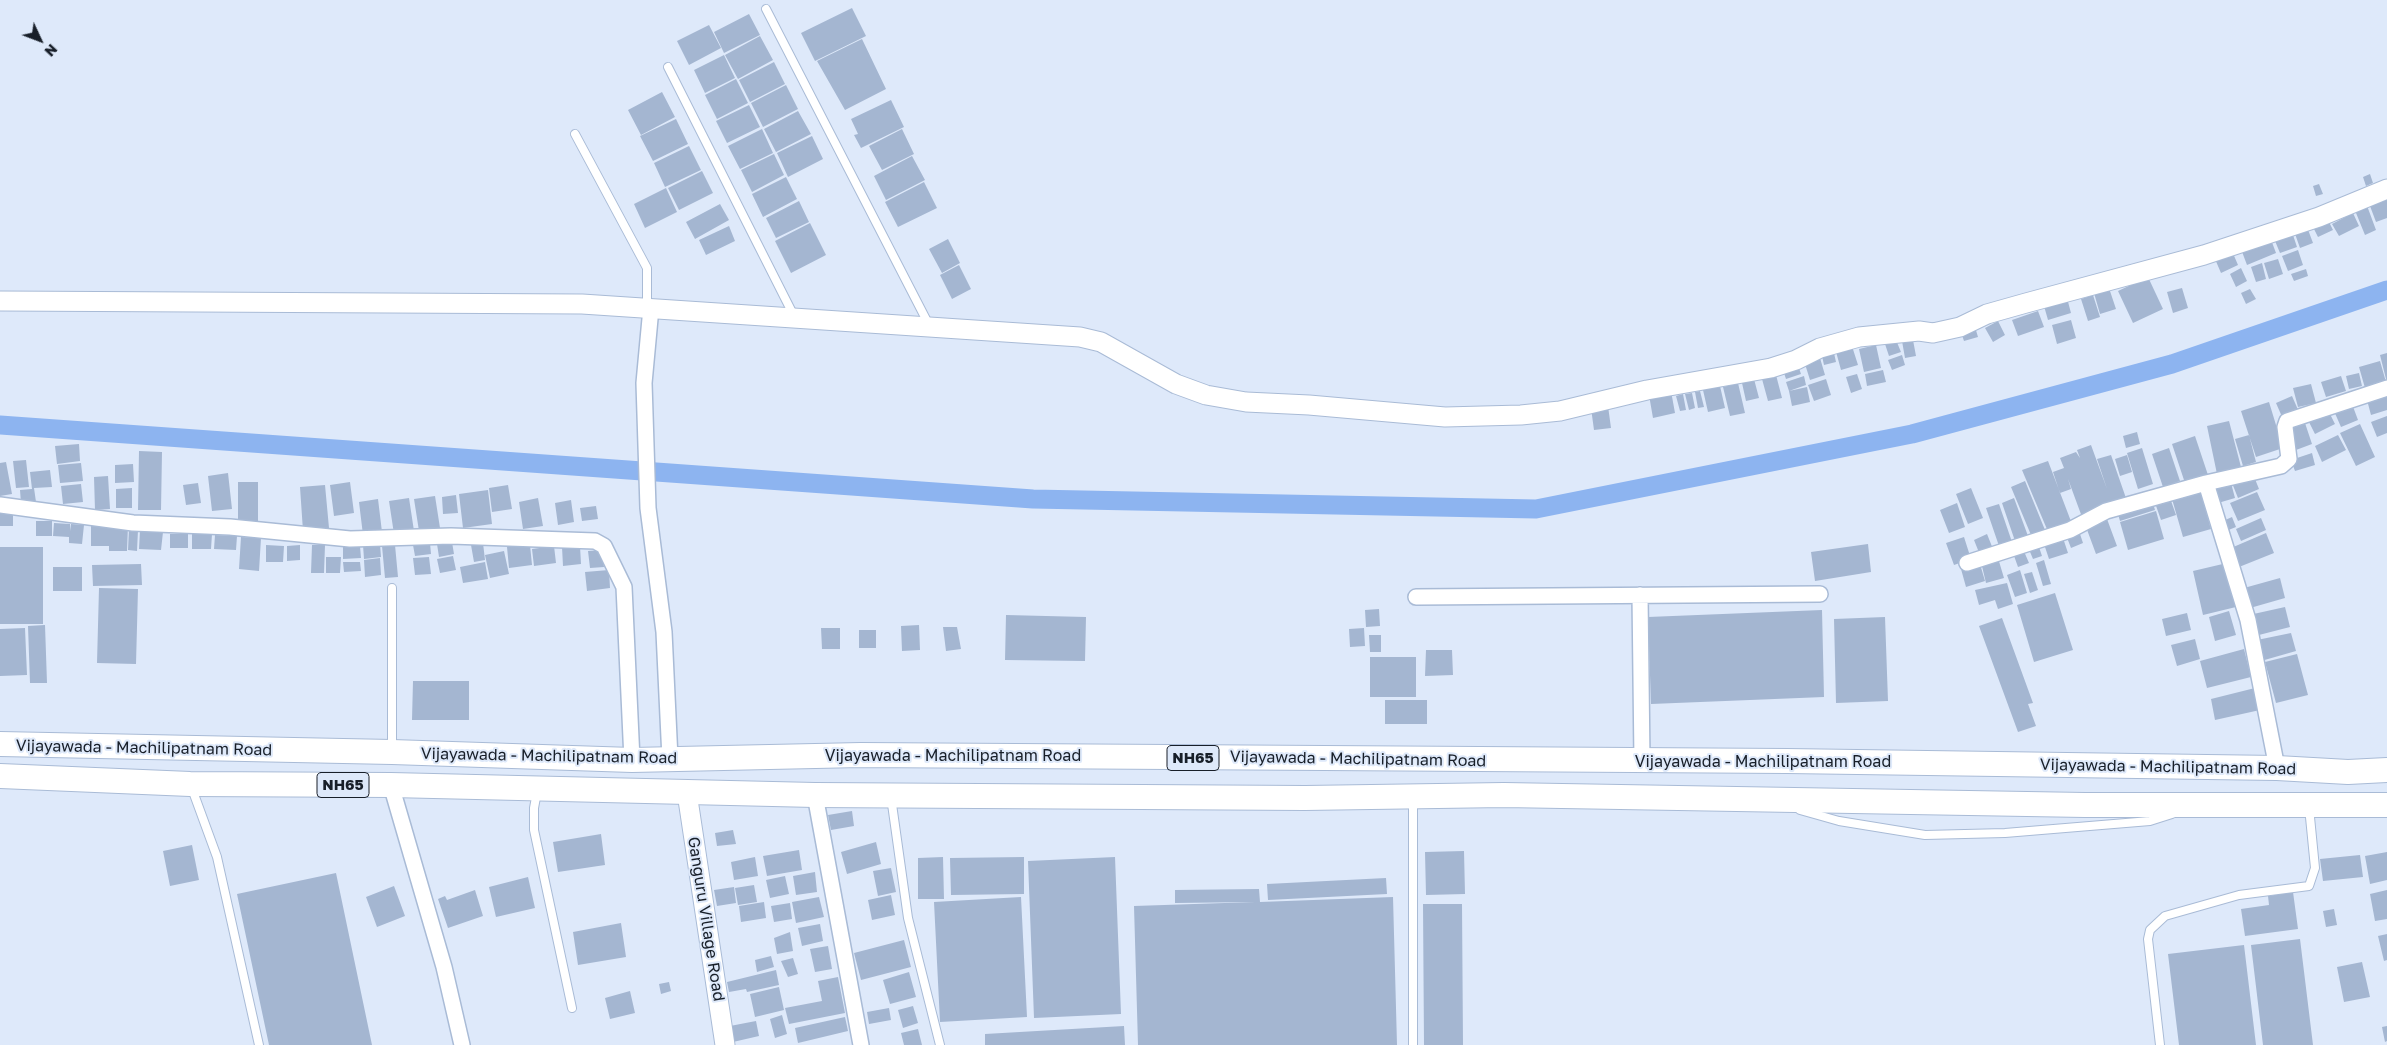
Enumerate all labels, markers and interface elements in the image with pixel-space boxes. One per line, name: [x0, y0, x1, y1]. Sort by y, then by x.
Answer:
north arrow: [15, 15, 65, 65]
text: N: [41, 41, 61, 60]
street label: Vijayawada - Machilipatnam Road: [16, 736, 272, 760]
street label: Vijayawada - Machilipatnam Road: [421, 744, 677, 768]
street label: Vijayawada - Machilipatnam Road: [825, 746, 1081, 766]
road number: NH65: [1167, 746, 1219, 770]
street label: Vijayawada - Machilipatnam Road: [1230, 747, 1486, 771]
street label: Vijayawada - Machilipatnam Road: [1635, 752, 1891, 772]
street label: Vijayawada - Machilipatnam Road: [2040, 755, 2296, 779]
road number: NH65: [317, 772, 369, 798]
street label: Ganguru Village Road: [684, 835, 728, 1003]

